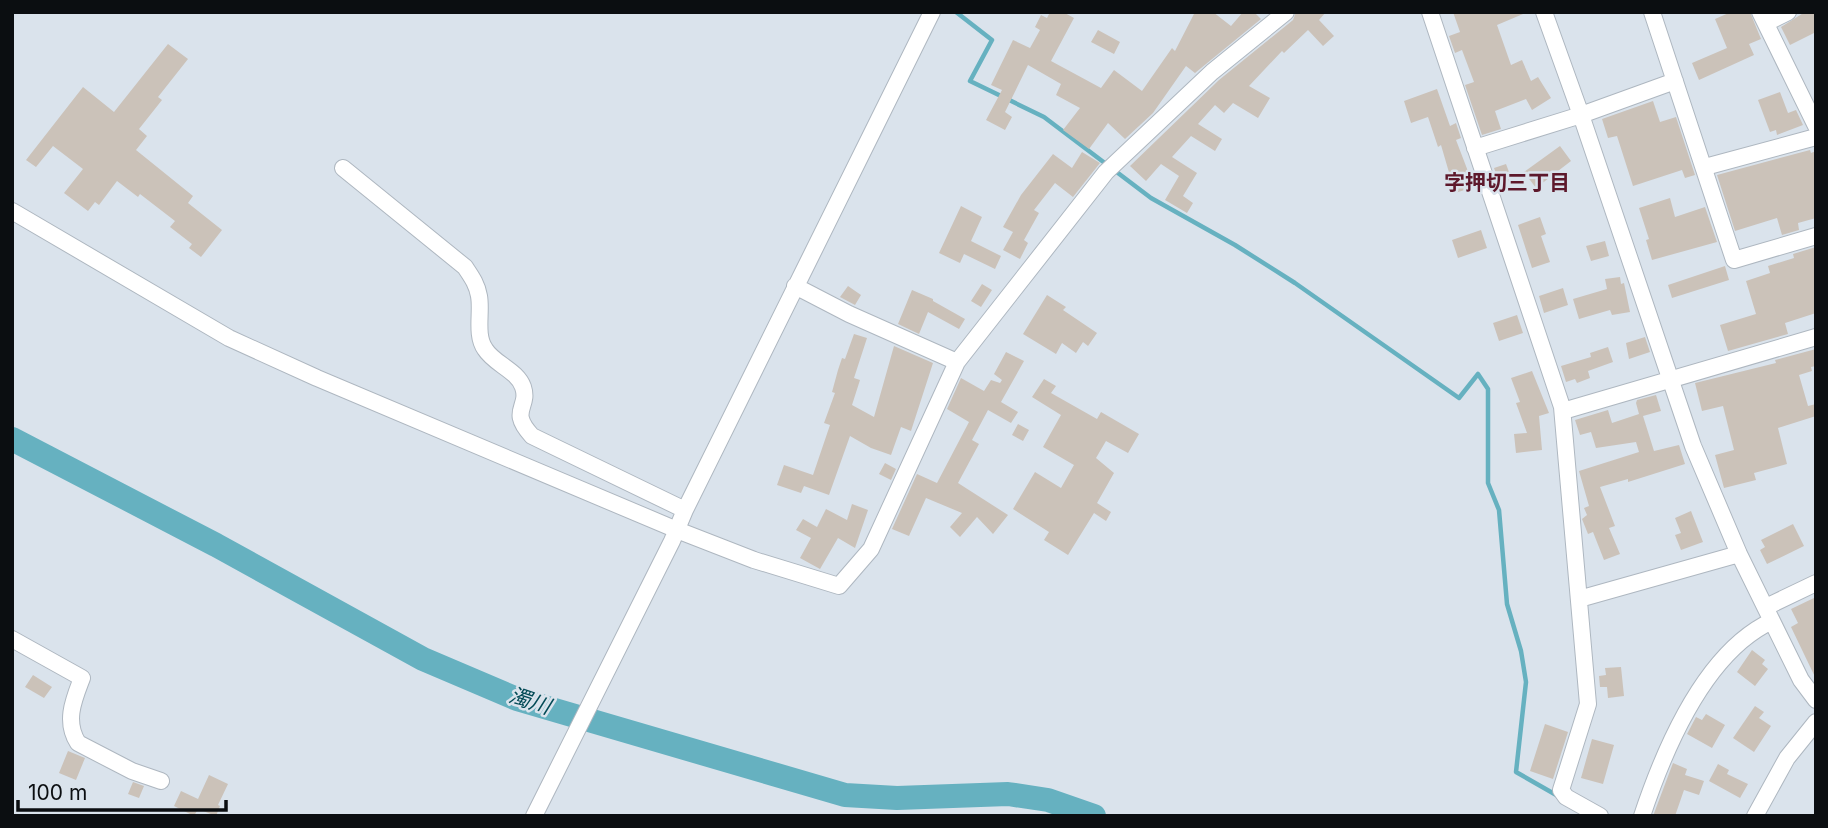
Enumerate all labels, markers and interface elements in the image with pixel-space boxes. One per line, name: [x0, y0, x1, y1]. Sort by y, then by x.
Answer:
district label: 字押切三丁目: [1444, 170, 1570, 195]
water label: 濁川: [506, 682, 556, 720]
scale bar: [18, 768, 226, 812]
text: 100 m: [28, 780, 87, 805]

